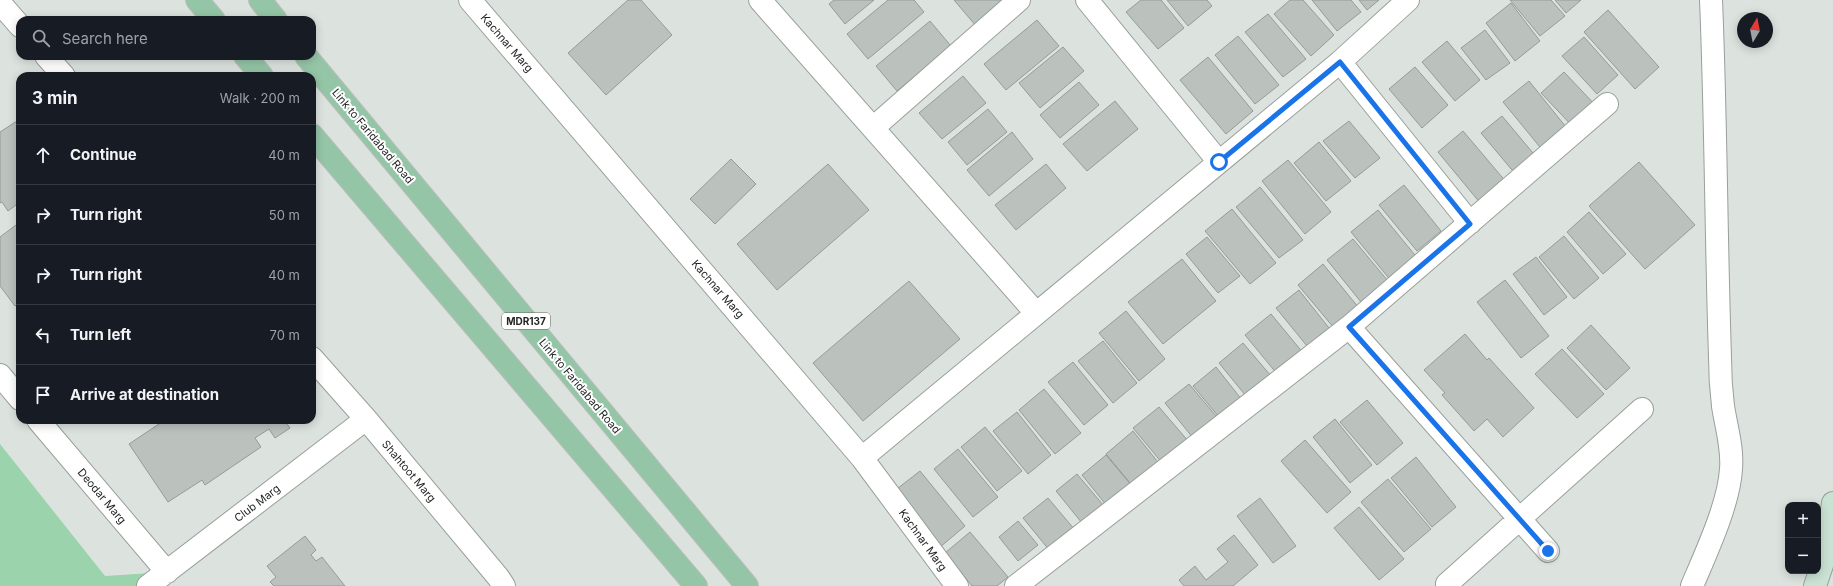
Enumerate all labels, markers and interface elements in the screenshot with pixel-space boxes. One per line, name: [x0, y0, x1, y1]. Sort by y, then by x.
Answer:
street label: Kachnar Marg: [478, 11, 536, 75]
north arrow: [1737, 12, 1773, 48]
search box: [16, 16, 316, 60]
icon: search: [30, 27, 52, 49]
text: Search here: [62, 29, 148, 48]
street label: Link to Faridabad Road: [329, 86, 417, 186]
text: 3 min: [32, 88, 78, 108]
text: Walk · 200 m: [220, 90, 300, 106]
icon: ahead: [32, 144, 54, 166]
text: Continue: [70, 145, 137, 164]
text: 40 m: [268, 147, 300, 163]
route start: [1210, 153, 1228, 171]
icon: right: [32, 204, 54, 226]
text: Turn right: [70, 205, 142, 224]
text: 50 m: [269, 207, 300, 223]
street label: Kachnar Marg: [689, 257, 747, 321]
icon: right: [32, 264, 54, 286]
text: Turn right: [70, 265, 142, 284]
text: 40 m: [268, 267, 300, 283]
road number: MDR137: [502, 313, 550, 329]
icon: left: [32, 324, 54, 346]
text: Turn left: [70, 325, 131, 344]
text: 70 m: [270, 327, 300, 343]
street label: Link to Faridabad Road: [536, 336, 624, 436]
icon: arrive: [32, 384, 54, 406]
text: Arrive at destination: [70, 385, 219, 404]
street label: Shahtoot Marg: [379, 437, 439, 505]
street label: Deodar Marg: [75, 465, 129, 527]
street label: Club Marg: [231, 481, 283, 525]
map controls: [1785, 502, 1821, 574]
button: +: [1785, 502, 1821, 538]
street label: Kachnar Marg: [896, 506, 950, 574]
button: −: [1785, 538, 1821, 574]
route end: [1539, 542, 1557, 560]

